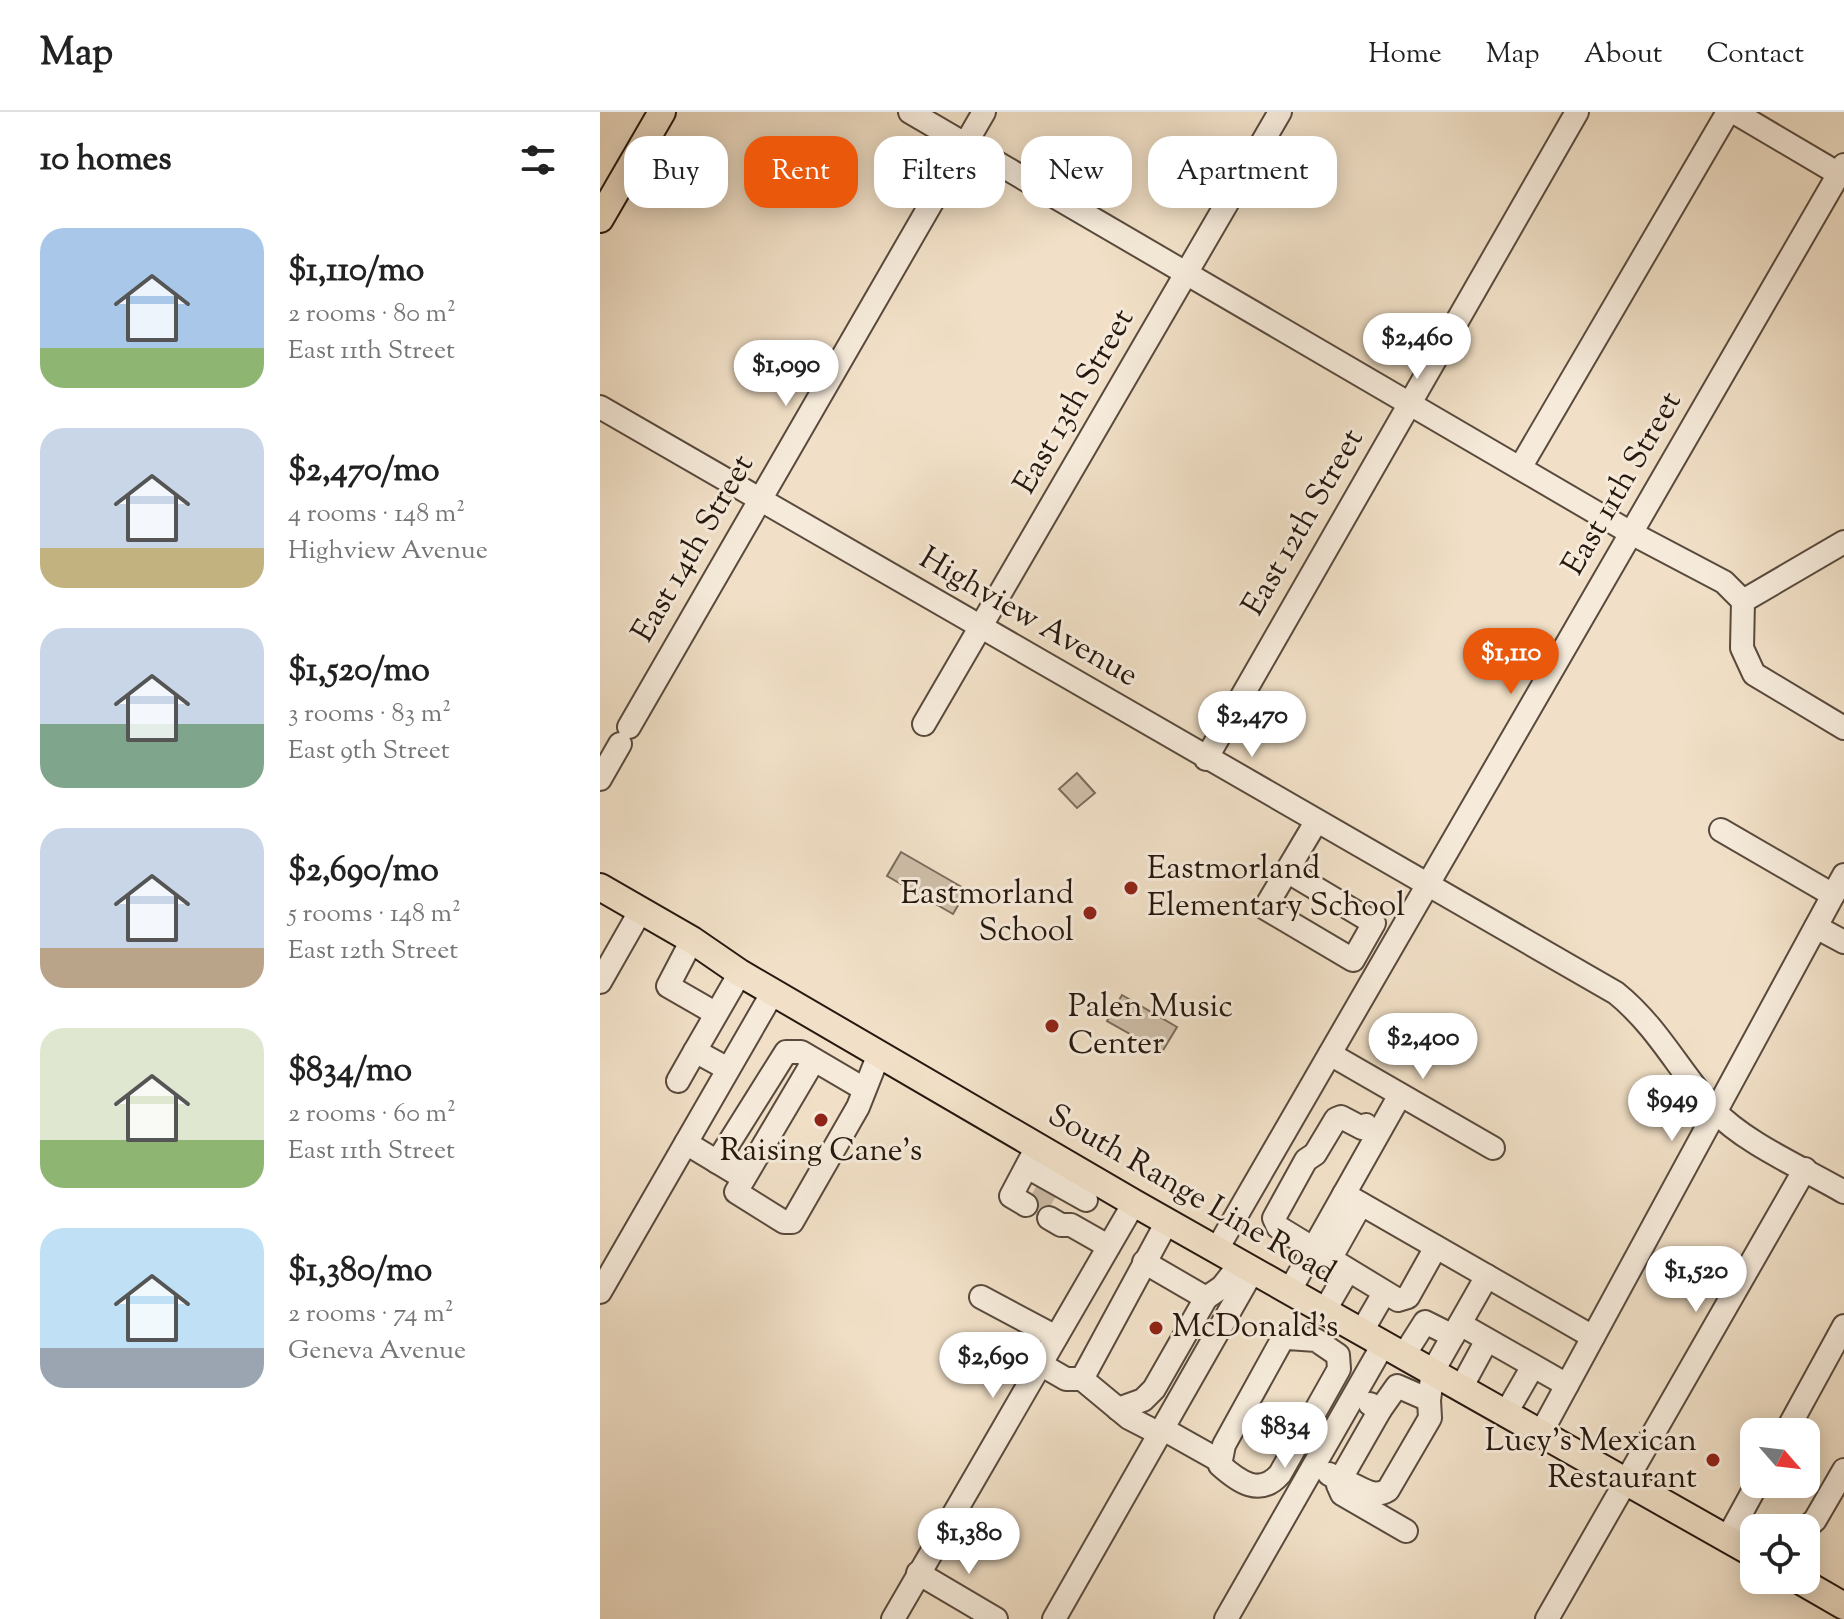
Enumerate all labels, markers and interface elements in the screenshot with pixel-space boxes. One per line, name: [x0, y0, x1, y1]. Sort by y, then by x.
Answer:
text: Map: [40, 28, 113, 82]
text: Home: [1368, 35, 1442, 75]
text: Map: [1486, 35, 1540, 75]
text: About: [1584, 35, 1662, 75]
text: Contact: [1706, 35, 1804, 75]
text: 10 homes: [40, 136, 172, 185]
chip: Buy: [624, 136, 728, 208]
chip: Rent: [744, 136, 858, 208]
chip: Filters: [874, 136, 1005, 208]
chip: New: [1021, 136, 1132, 208]
chip: Apartment: [1148, 136, 1337, 208]
icon: filters: [516, 138, 560, 182]
text: $1,110/mo: [288, 247, 424, 296]
icon: home: [104, 260, 200, 356]
text: 2 rooms · 80 m²: [288, 296, 456, 333]
street label: East 13th Street: [1003, 301, 1147, 503]
pin: $2,460: [1352, 313, 1482, 381]
text: $2,460: [1381, 320, 1453, 357]
text: East 11th Street: [288, 333, 455, 370]
pin: $1,090: [721, 340, 851, 408]
text: $1,090: [752, 347, 820, 384]
street label: East 11th Street: [1552, 384, 1694, 584]
street label: East 12th Street: [1232, 421, 1376, 625]
street label: East 14th Street: [622, 446, 767, 652]
text: $2,470/mo: [288, 447, 440, 496]
icon: home: [104, 460, 200, 556]
text: 4 rooms · 148 m²: [288, 496, 465, 533]
text: Highview Avenue: [288, 533, 488, 570]
street label: Highview Avenue: [910, 537, 1146, 699]
pin: $1,110: [1446, 628, 1576, 696]
text: $1,110: [1481, 635, 1541, 672]
text: $1,520/mo: [288, 647, 430, 696]
icon: home: [104, 660, 200, 756]
pin: $2,470: [1187, 691, 1317, 759]
text: 3 rooms · 83 m²: [288, 696, 451, 733]
text: $2,470: [1216, 698, 1288, 735]
text: East 9th Street: [288, 733, 450, 770]
text: $2,690/mo: [288, 847, 439, 896]
place label: Eastmorland Elementary School: [1147, 847, 1405, 930]
icon: home: [104, 860, 200, 956]
place label: Eastmorland School: [901, 872, 1074, 955]
marker: Eastmorland Elementary School: [1122, 879, 1140, 897]
text: 5 rooms · 148 m²: [288, 896, 461, 933]
marker: Eastmorland School: [1081, 904, 1099, 922]
text: East 12th Street: [288, 933, 458, 970]
place label: Palen Music Center: [1068, 985, 1233, 1068]
pin: $2,400: [1358, 1013, 1488, 1081]
marker: Palen Music Center: [1043, 1017, 1061, 1035]
text: $2,400: [1387, 1020, 1459, 1057]
text: $834/mo: [288, 1047, 412, 1096]
icon: home: [104, 1060, 200, 1156]
pin: $949: [1625, 1075, 1719, 1143]
text: $949: [1646, 1082, 1698, 1119]
street label: South Range Line Road: [1038, 1094, 1344, 1296]
text: 2 rooms · 60 m²: [288, 1096, 456, 1133]
marker: Raising Cane's: [812, 1111, 830, 1129]
place label: Raising Cane's: [720, 1129, 922, 1175]
text: East 11th Street: [288, 1133, 455, 1170]
pin: $1,520: [1631, 1246, 1761, 1314]
text: $1,380/mo: [288, 1247, 432, 1296]
text: $1,520: [1664, 1253, 1728, 1290]
icon: home: [104, 1260, 200, 1356]
text: 2 rooms · 74 m²: [288, 1296, 453, 1333]
place label: McDonald's: [1172, 1305, 1338, 1351]
marker: McDonald's: [1147, 1319, 1165, 1337]
pin: $2,690: [928, 1332, 1058, 1400]
text: Geneva Avenue: [288, 1333, 466, 1370]
text: $2,690: [957, 1339, 1029, 1376]
pin: $834: [1238, 1402, 1332, 1470]
text: $834: [1260, 1409, 1310, 1446]
north arrow: [1740, 1418, 1820, 1498]
map controls: [1740, 1418, 1820, 1594]
place label: Lucy's Mexican Restaurant: [1485, 1419, 1697, 1502]
marker: Lucy's Mexican Restaurant: [1704, 1451, 1722, 1469]
pin: $1,380: [904, 1508, 1034, 1576]
button: locate: [1740, 1514, 1820, 1594]
text: $1,380: [936, 1515, 1002, 1552]

